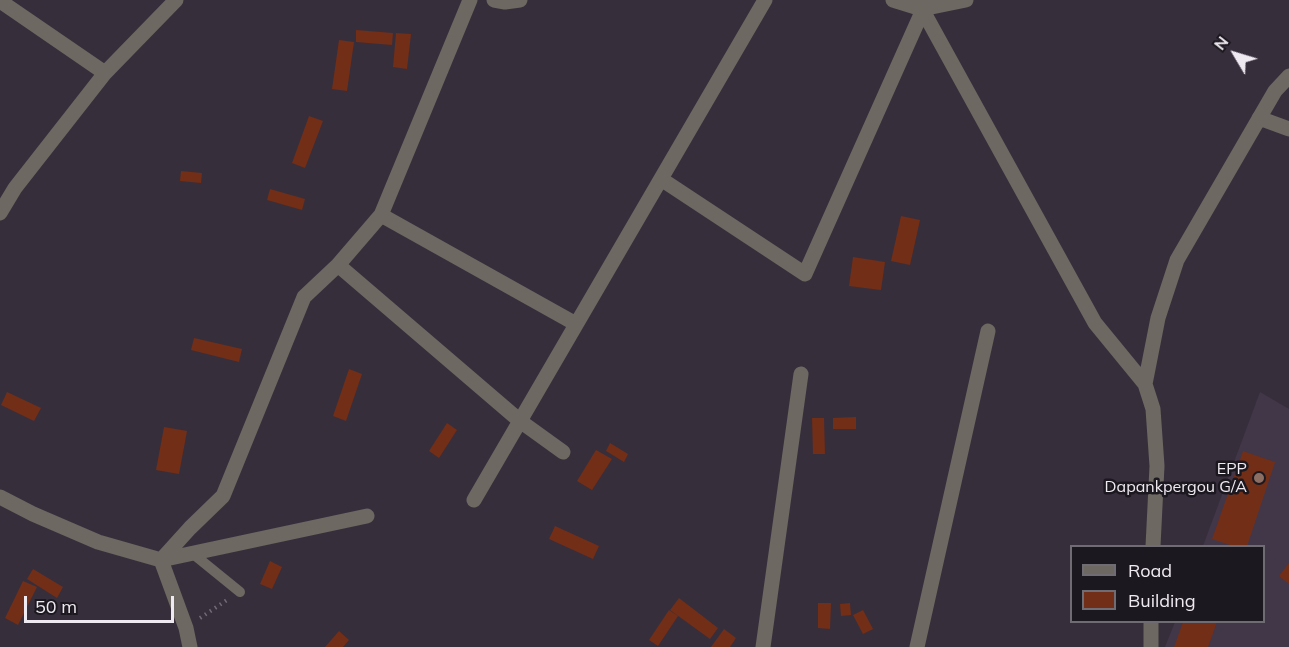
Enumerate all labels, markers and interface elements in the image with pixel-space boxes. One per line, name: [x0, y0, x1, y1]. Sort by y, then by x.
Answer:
north arrow: [1205, 24, 1265, 84]
text: N: [1209, 32, 1232, 54]
place label: EPP Dapankpergou G/A: [1105, 459, 1247, 497]
marker: EPP Dapankpergou G/A: [1252, 471, 1266, 485]
legend: [1070, 545, 1265, 623]
text: Road: [1128, 559, 1172, 582]
scale bar: [27, 584, 177, 622]
text: Building: [1128, 589, 1196, 612]
text: 50 m: [35, 595, 77, 618]

